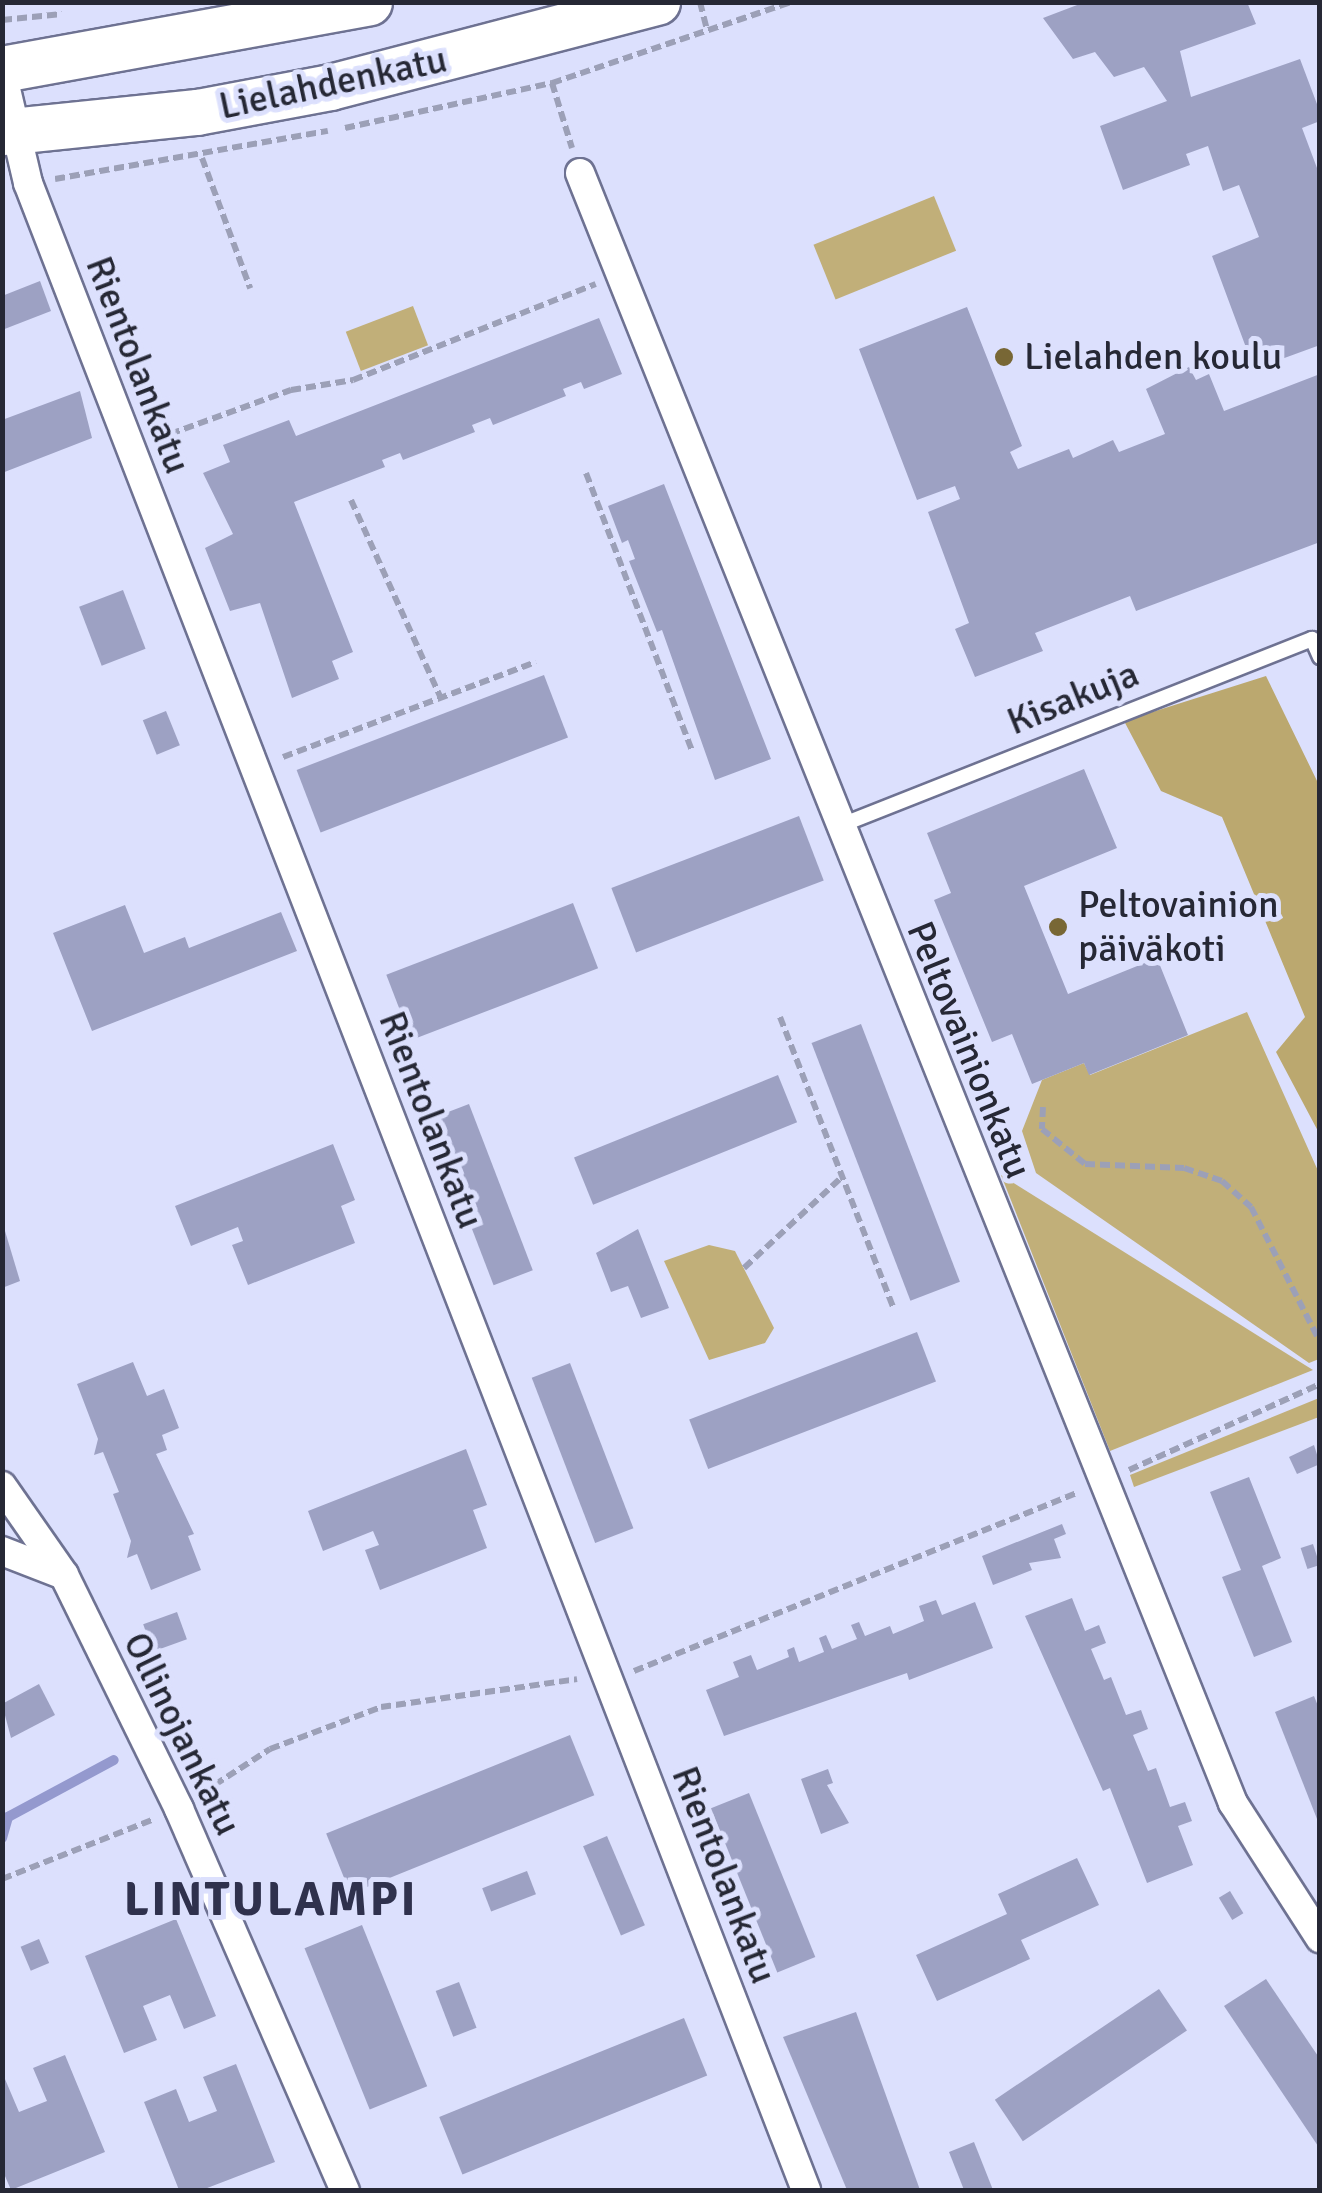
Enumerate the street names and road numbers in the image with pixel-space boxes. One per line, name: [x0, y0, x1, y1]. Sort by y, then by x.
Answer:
street label: Lielahdenkatu: [215, 37, 451, 129]
street label: Rientolankatu: [76, 250, 200, 480]
street label: Kisakuja: [1001, 651, 1145, 745]
street label: Peltovainionkatu: [897, 915, 1041, 1185]
street label: Rientolankatu: [369, 1005, 493, 1235]
street label: Ollinojankatu: [113, 1625, 251, 1843]
street label: Rientolankatu: [662, 1760, 786, 1990]

